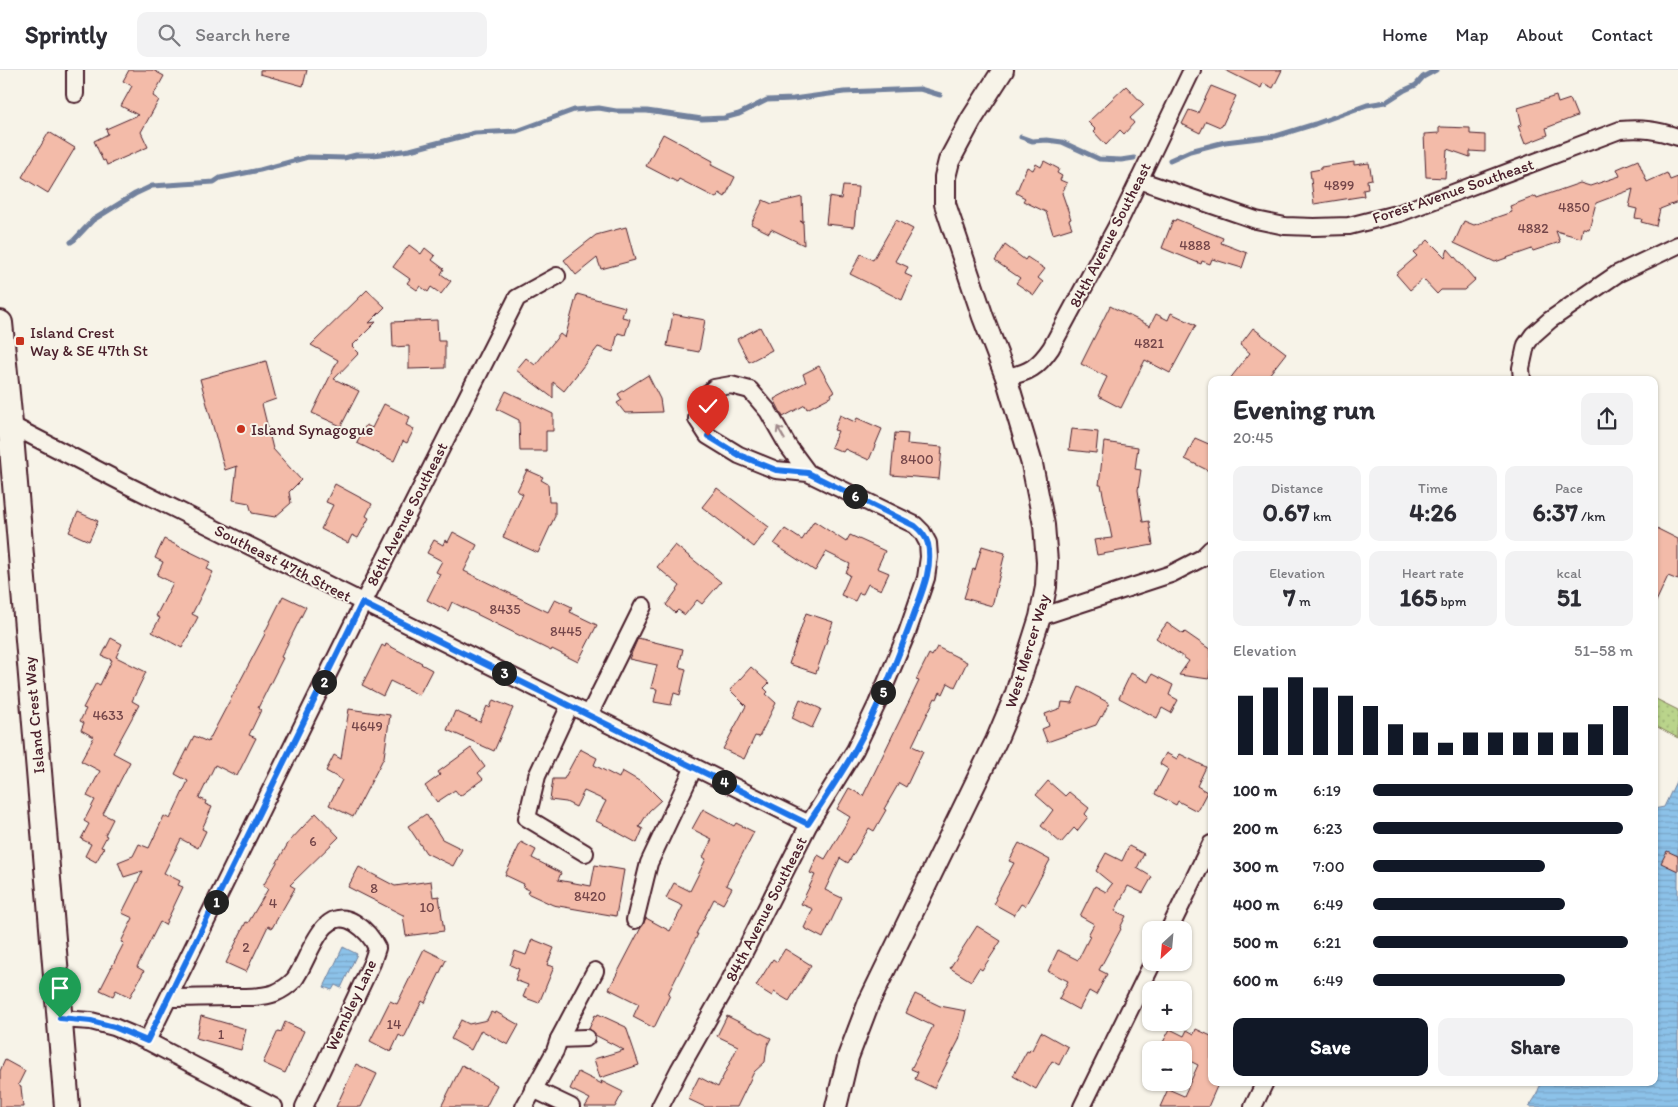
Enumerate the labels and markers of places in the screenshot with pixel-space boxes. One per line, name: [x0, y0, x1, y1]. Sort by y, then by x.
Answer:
place label: Island Crest Way & SE 47th St: [30, 323, 148, 360]
marker: Island Crest Way & SE 47th St: [14, 335, 26, 347]
pin: [687, 385, 729, 436]
place label: Island Synagogue: [251, 420, 373, 439]
marker: Island Synagogue: [235, 423, 247, 435]
pin: 6: [842, 484, 868, 508]
pin: 3: [492, 660, 516, 686]
pin: 2: [312, 670, 336, 694]
pin: 5: [870, 680, 896, 704]
pin: 4: [712, 770, 736, 794]
pin: 1: [204, 890, 228, 914]
pin: [39, 967, 81, 1018]

